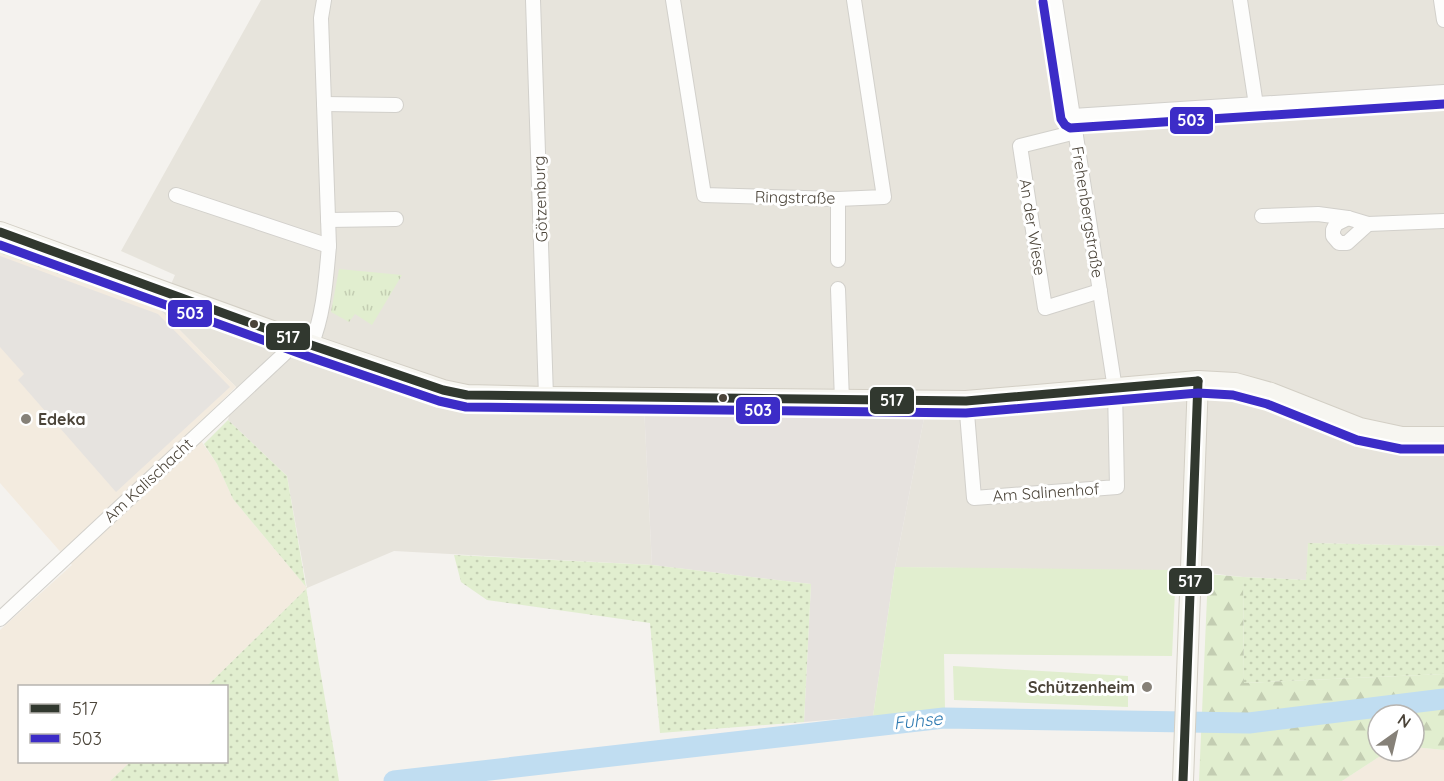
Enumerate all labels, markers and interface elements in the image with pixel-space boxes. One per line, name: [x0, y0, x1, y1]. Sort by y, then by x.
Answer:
line badge: 503: [1169, 106, 1214, 135]
text: 503: [1177, 110, 1205, 130]
street label: Frehenbergstraße: [1068, 145, 1108, 279]
street label: Götzenburg: [528, 155, 552, 243]
street label: An der Wiese: [1015, 177, 1051, 277]
street label: Ringstraße: [755, 186, 835, 208]
line badge: 503: [167, 299, 213, 328]
text: 503: [176, 303, 204, 323]
unlabelled marker: [248, 318, 260, 330]
line badge: 517: [265, 322, 311, 351]
text: 517: [276, 327, 300, 347]
line badge: 517: [869, 386, 915, 415]
text: 517: [880, 390, 904, 410]
unlabelled marker: [717, 392, 729, 404]
line badge: 503: [735, 396, 781, 425]
text: 503: [744, 400, 772, 420]
place label: Edeka: [38, 409, 86, 429]
marker: Edeka: [19, 412, 33, 426]
street label: Am Kalischacht: [99, 434, 197, 526]
street label: Am Salinenhof: [992, 478, 1100, 506]
line badge: 517: [1168, 567, 1213, 595]
text: 517: [1178, 571, 1202, 591]
place label: Schützenheim: [1028, 677, 1135, 697]
marker: Schützenheim: [1140, 680, 1154, 694]
legend: [18, 685, 228, 763]
text: 517: [72, 697, 98, 720]
north arrow: [1366, 703, 1426, 763]
water label: Fuhse: [892, 706, 944, 735]
text: N: [1394, 709, 1415, 732]
text: 503: [72, 727, 102, 750]

